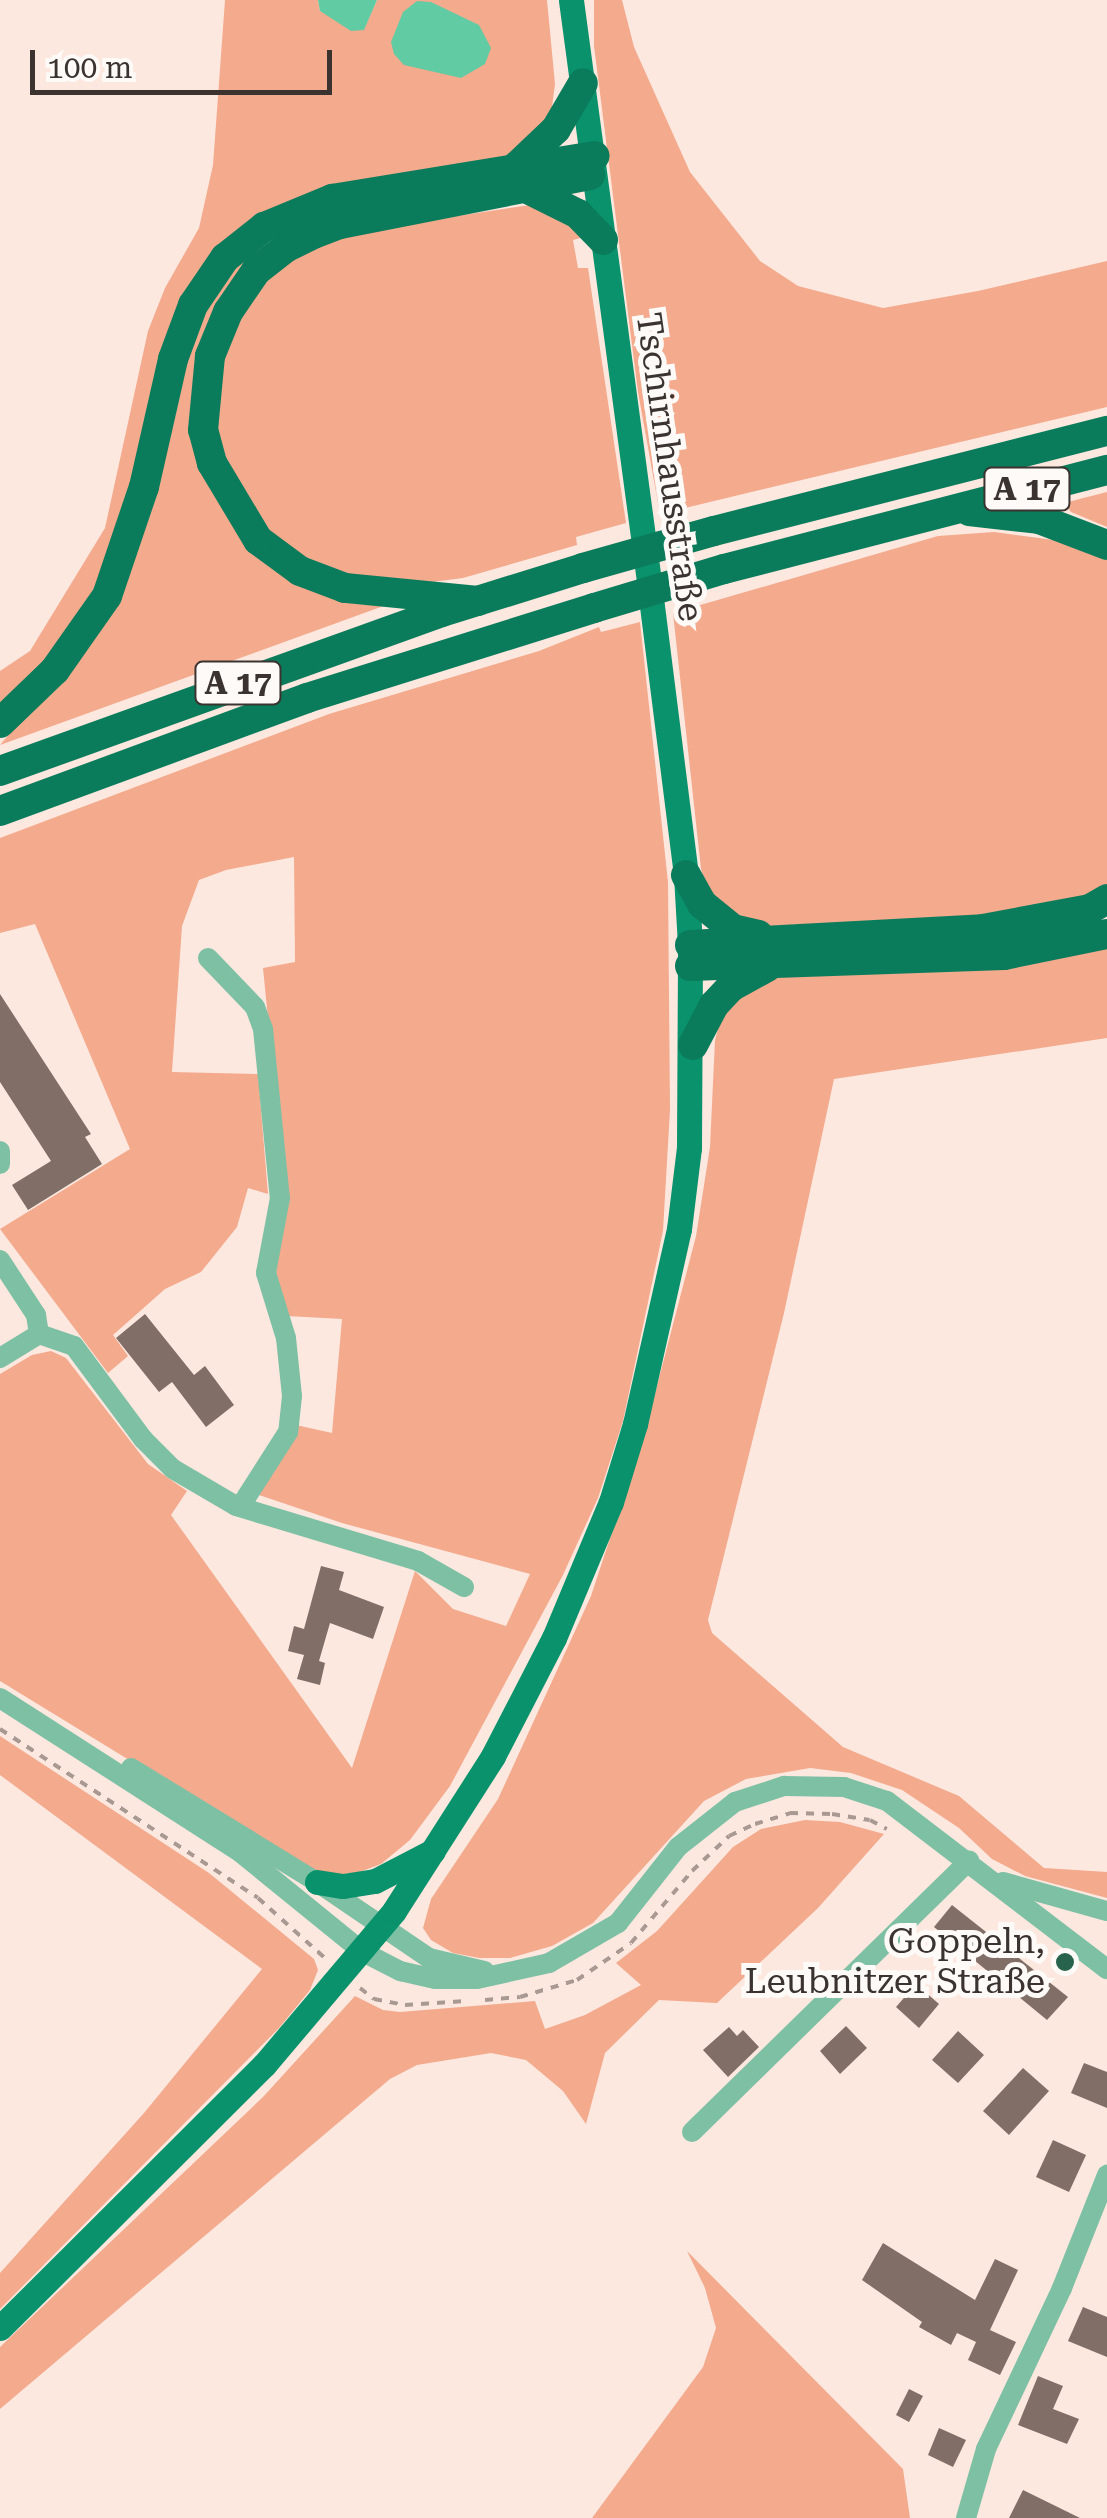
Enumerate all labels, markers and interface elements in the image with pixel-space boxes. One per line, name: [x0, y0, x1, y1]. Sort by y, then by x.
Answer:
scale bar: [35, 30, 338, 92]
text: 100 m: [47, 50, 132, 85]
street label: Tschirnhausstraße: [627, 310, 711, 624]
road number: A 17: [982, 462, 1072, 516]
road number: A 17: [193, 656, 283, 710]
place label: Goppeln, Leubnitzer Straße: [745, 1921, 1045, 2003]
marker: Goppeln, Leubnitzer Straße: [1054, 1951, 1076, 1973]

